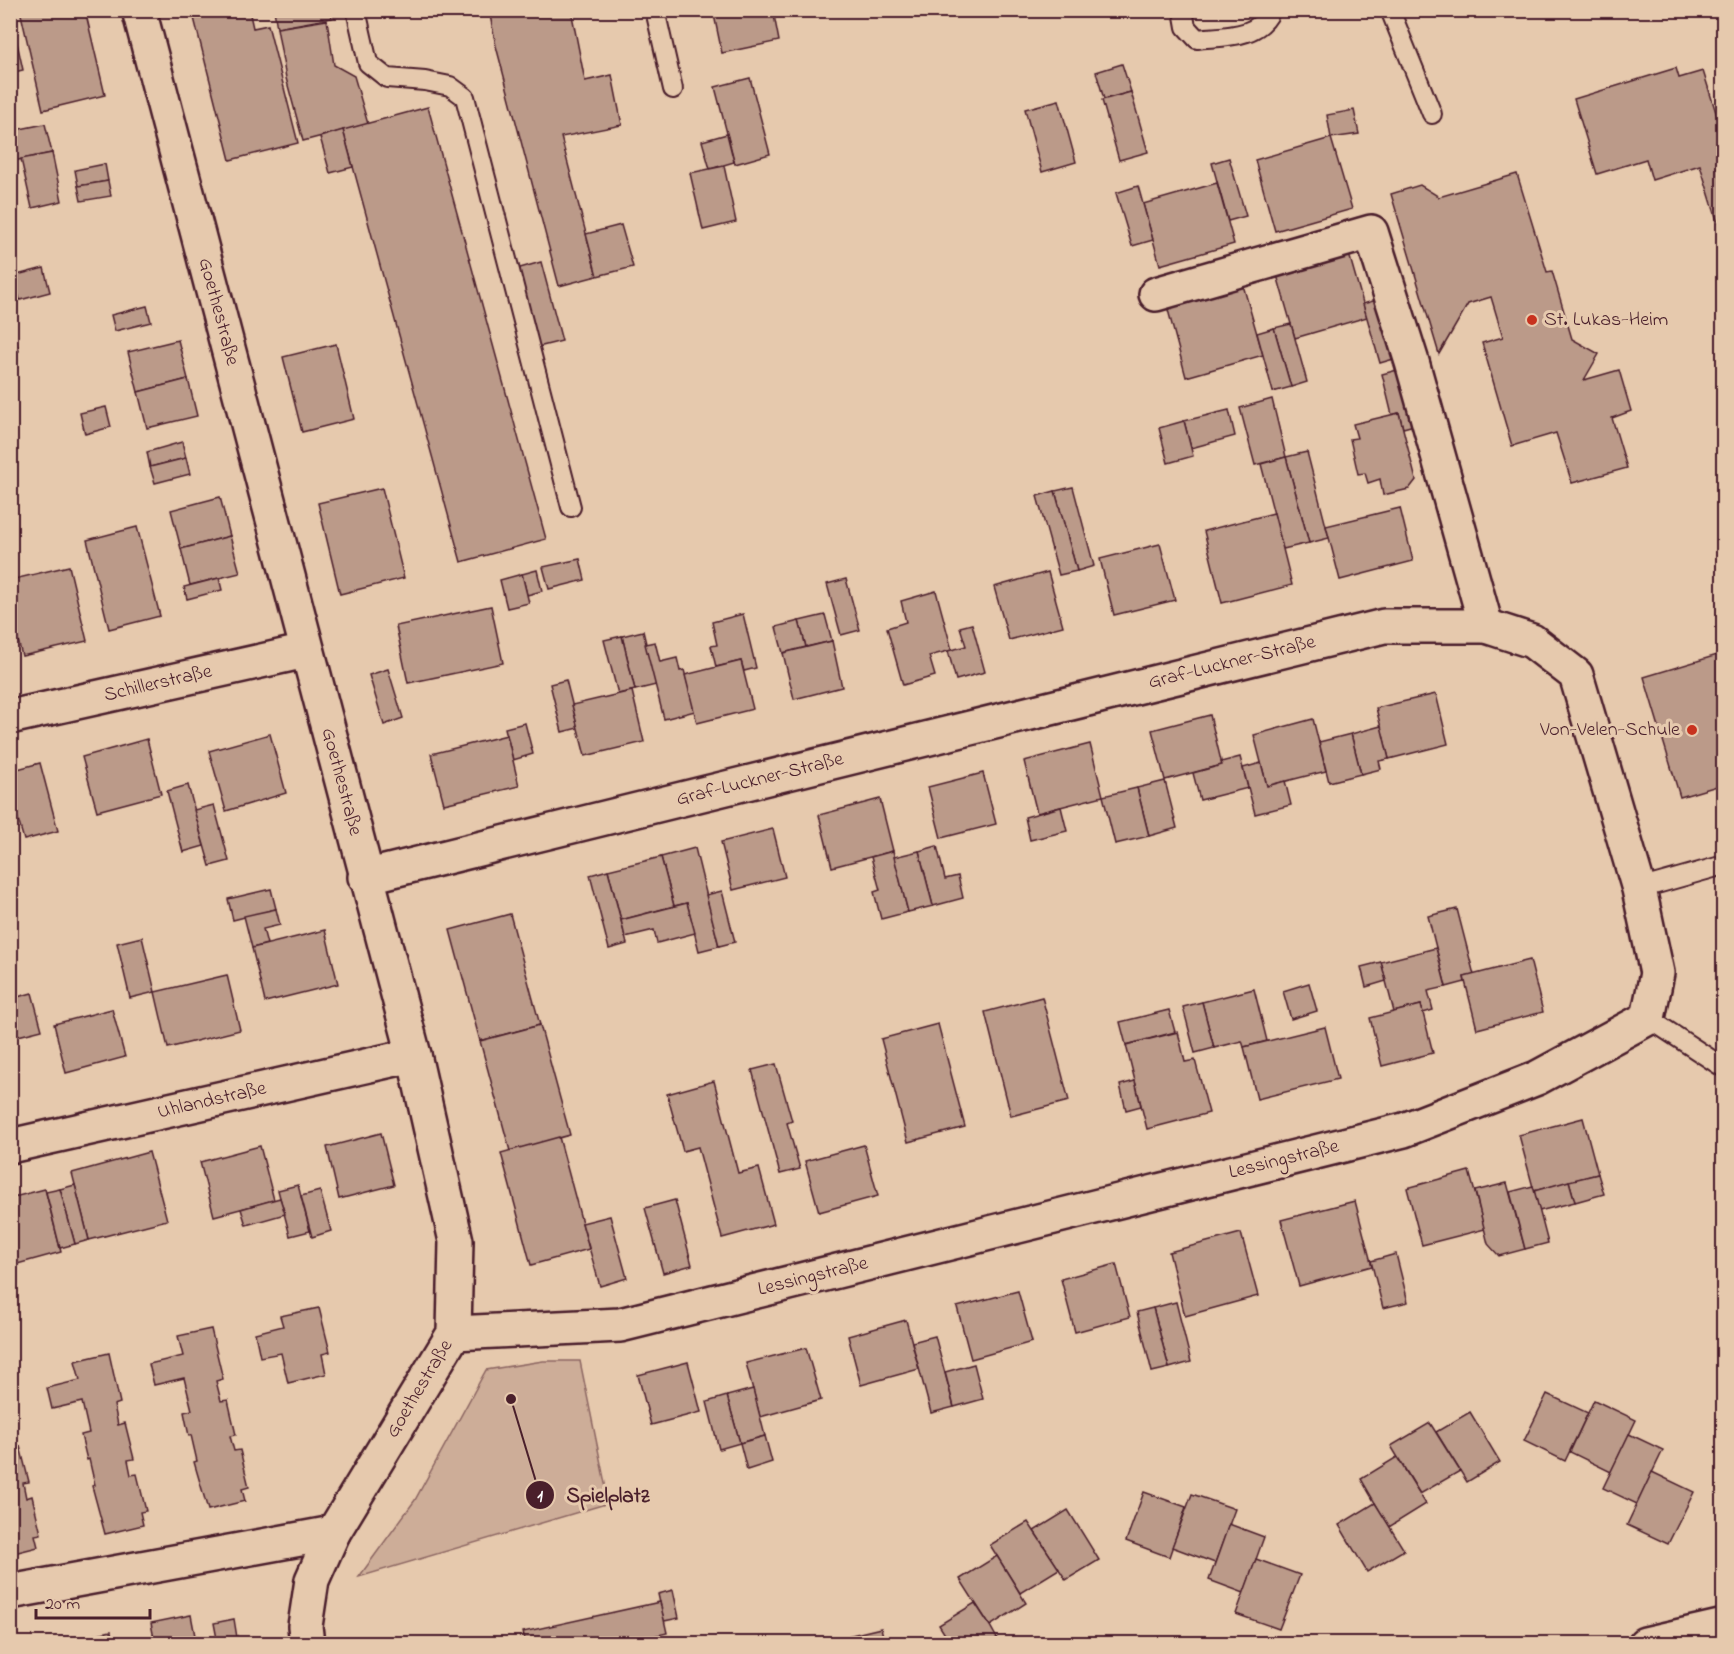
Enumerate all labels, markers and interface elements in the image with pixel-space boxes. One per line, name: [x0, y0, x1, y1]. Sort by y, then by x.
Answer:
street label: Goethestraße: [190, 255, 246, 369]
place label: St. Lukas-Heim: [1544, 306, 1668, 335]
marker: St. Lukas-Heim: [1525, 313, 1539, 327]
street label: Graf-Luckner-Straße: [1145, 628, 1319, 698]
street label: Schillerstraße: [101, 657, 215, 711]
place label: Von-Velen-Schule: [1539, 716, 1680, 745]
marker: Von-Velen-Schule: [1685, 723, 1699, 737]
street label: Goethestraße: [313, 725, 369, 839]
street label: Graf-Luckner-Straße: [673, 745, 847, 815]
street label: Uhlandstraße: [155, 1074, 269, 1128]
street label: Lessingstraße: [1226, 1132, 1342, 1189]
street label: Lessingstraße: [755, 1249, 871, 1306]
street label: Goethestraße: [379, 1334, 461, 1444]
callout: Spielplatz: [525, 1475, 662, 1514]
text: Spielplatz: [566, 1482, 651, 1512]
text: 1: [537, 1484, 543, 1510]
scale bar: [36, 1582, 150, 1620]
text: 20 m: [45, 1592, 80, 1618]

